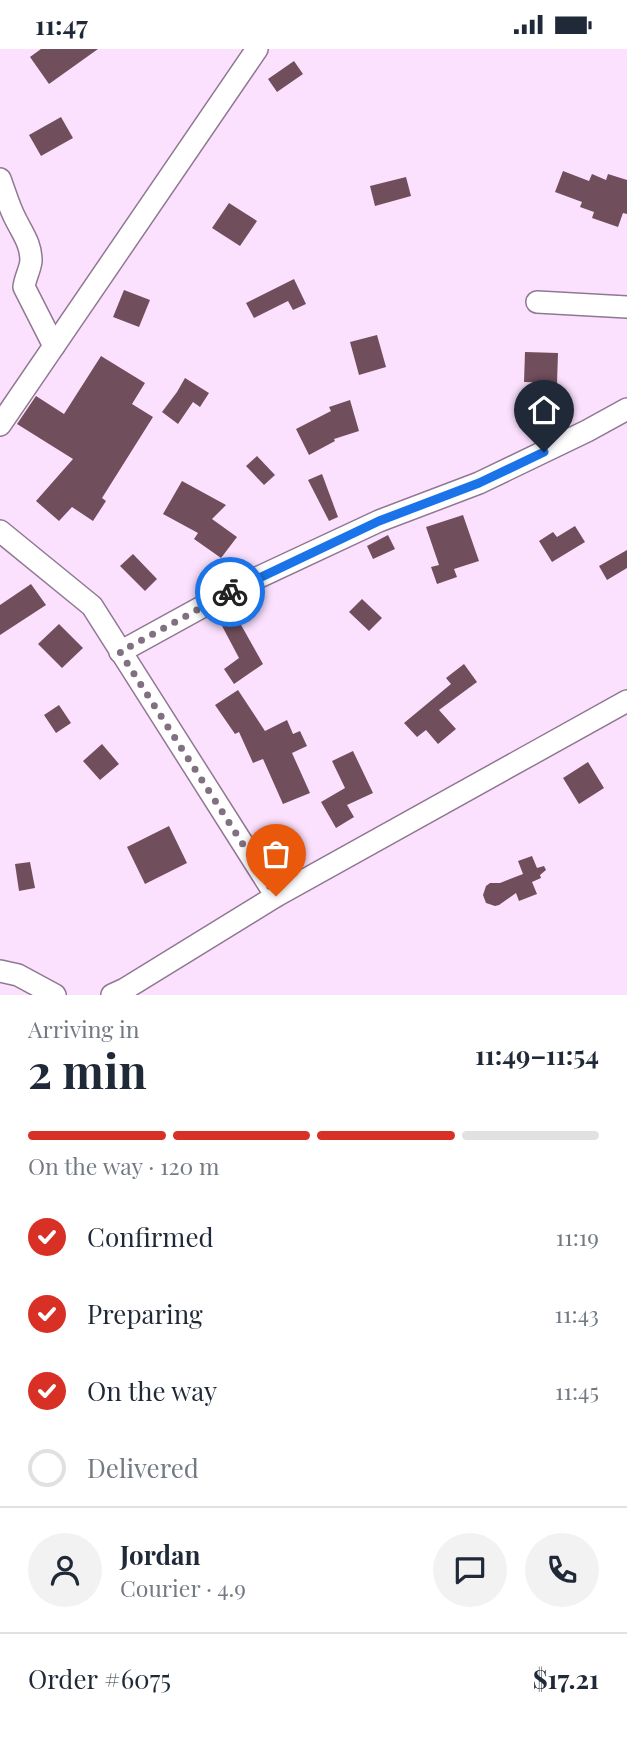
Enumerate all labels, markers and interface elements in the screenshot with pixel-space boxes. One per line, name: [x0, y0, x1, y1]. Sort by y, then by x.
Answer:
text: 11:47: [35, 7, 88, 42]
pin: [514, 380, 574, 452]
icon: home: [525, 391, 563, 429]
courier: [195, 557, 265, 627]
icon: bike: [211, 573, 249, 611]
pin: [246, 824, 306, 896]
icon: bag: [257, 835, 295, 873]
text: Arriving in: [28, 1013, 140, 1044]
text: 11:49–11:54: [475, 1037, 599, 1072]
text: 2 min: [28, 1039, 147, 1101]
text: On the way · 120 m: [28, 1150, 220, 1181]
icon: check: [28, 1218, 66, 1256]
text: Confirmed: [87, 1219, 214, 1254]
text: 11:19: [556, 1221, 599, 1252]
icon: check: [28, 1295, 66, 1333]
text: Preparing: [87, 1296, 203, 1331]
text: 11:43: [555, 1298, 599, 1329]
icon: check: [28, 1372, 66, 1410]
text: On the way: [87, 1373, 217, 1408]
text: 11:45: [555, 1375, 599, 1406]
text: Delivered: [87, 1450, 199, 1485]
button: person: [28, 1533, 102, 1607]
button: chat: [433, 1533, 507, 1607]
button: phone: [525, 1533, 599, 1607]
text: Jordan: [120, 1537, 200, 1572]
text: Courier · 4.9: [120, 1572, 246, 1603]
text: Order #6075: [28, 1661, 171, 1696]
text: $17.21: [533, 1661, 599, 1696]

